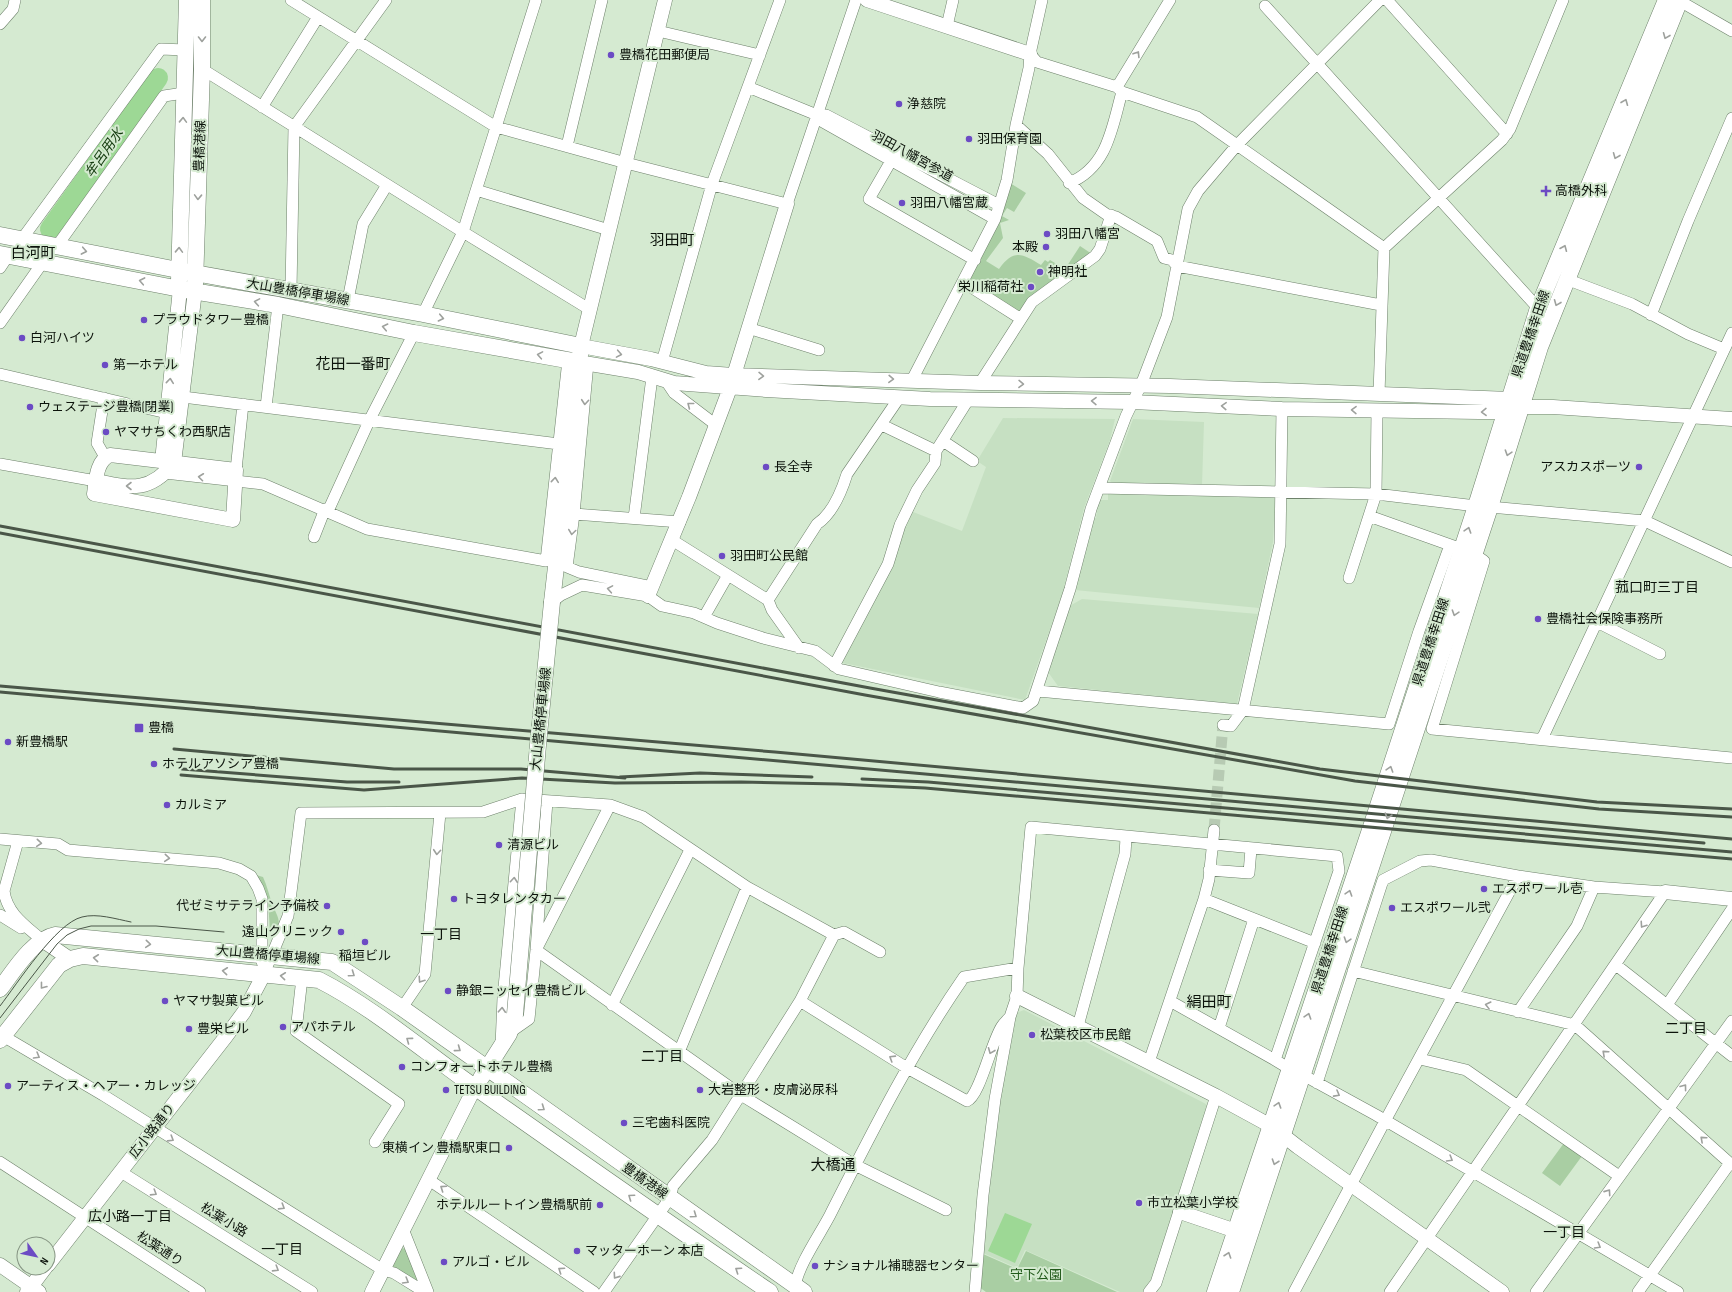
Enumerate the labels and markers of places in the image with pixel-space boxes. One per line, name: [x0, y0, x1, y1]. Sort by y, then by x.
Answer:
place label: 豊橋花田郵便局: [619, 47, 710, 63]
marker: 豊橋花田郵便局: [606, 50, 616, 60]
place label: 浄慈院: [907, 96, 946, 112]
marker: 浄慈院: [894, 99, 904, 109]
place label: 羽田保育園: [977, 131, 1042, 147]
marker: 羽田保育園: [964, 134, 974, 144]
place label: 高橋外科: [1555, 183, 1607, 199]
marker: 高橋外科: [1540, 185, 1552, 197]
place label: 羽田八幡宮蔵: [910, 195, 988, 211]
marker: 羽田八幡宮蔵: [897, 198, 907, 208]
place label: 羽田八幡宮: [1055, 226, 1120, 242]
marker: 羽田八幡宮: [1042, 229, 1052, 239]
place label: 本殿: [1012, 239, 1038, 255]
marker: 本殿: [1041, 242, 1051, 252]
place label: 神明社: [1048, 264, 1087, 280]
marker: 神明社: [1035, 267, 1045, 277]
place label: 栄川稲荷社: [958, 279, 1023, 295]
marker: 栄川稲荷社: [1026, 282, 1036, 292]
place label: プラウドタワー豊橋: [152, 312, 269, 328]
marker: プラウドタワー豊橋: [139, 315, 149, 325]
place label: 白河ハイツ: [30, 330, 95, 346]
marker: 白河ハイツ: [17, 333, 27, 343]
place label: 第一ホテル: [113, 357, 178, 373]
marker: 第一ホテル: [100, 360, 110, 370]
place label: ウェステージ豊橋(閉業): [38, 399, 174, 415]
marker: ウェステージ豊橋(閉業): [25, 402, 35, 412]
place label: ヤマサちくわ西駅店: [114, 424, 231, 440]
marker: ヤマサちくわ西駅店: [101, 427, 111, 437]
place label: 長全寺: [774, 459, 813, 475]
place label: アスカスポーツ: [1540, 459, 1631, 475]
marker: 長全寺: [761, 462, 771, 472]
marker: アスカスポーツ: [1634, 462, 1644, 472]
place label: 羽田町公民館: [730, 548, 808, 564]
marker: 羽田町公民館: [717, 551, 727, 561]
place label: 豊橋社会保険事務所: [1546, 611, 1663, 627]
marker: 豊橋社会保険事務所: [1533, 614, 1543, 624]
place label: 豊橋: [148, 720, 174, 736]
marker: 豊橋: [133, 722, 145, 734]
place label: 新豊橋駅: [16, 734, 68, 750]
marker: 新豊橋駅: [3, 737, 13, 747]
place label: ホテルアソシア豊橋: [162, 756, 279, 772]
marker: ホテルアソシア豊橋: [149, 759, 159, 769]
place label: カルミア: [175, 797, 227, 813]
marker: カルミア: [162, 800, 172, 810]
place label: 清源ビル: [507, 837, 559, 853]
marker: 清源ビル: [494, 840, 504, 850]
place label: エスポワール壱: [1492, 881, 1583, 897]
marker: エスポワール壱: [1479, 884, 1489, 894]
place label: トヨタレンタカー: [462, 891, 566, 907]
marker: トヨタレンタカー: [449, 894, 459, 904]
place label: 代ゼミサテライン予備校: [176, 898, 319, 914]
place label: エスポワール弐: [1400, 900, 1491, 916]
marker: 代ゼミサテライン予備校: [322, 901, 332, 911]
marker: エスポワール弐: [1387, 903, 1397, 913]
place label: 遠山クリニック: [242, 924, 333, 940]
marker: 遠山クリニック: [336, 927, 346, 937]
marker: 稲垣ビル: [360, 937, 370, 947]
place label: 稲垣ビル: [339, 948, 391, 964]
place label: 静銀ニッセイ豊橋ビル: [456, 983, 586, 999]
marker: 静銀ニッセイ豊橋ビル: [443, 986, 453, 996]
place label: ヤマサ製菓ビル: [173, 993, 264, 1009]
marker: ヤマサ製菓ビル: [160, 996, 170, 1006]
place label: アパホテル: [291, 1019, 356, 1035]
place label: 豊栄ビル: [197, 1021, 249, 1037]
marker: アパホテル: [278, 1022, 288, 1032]
marker: 豊栄ビル: [184, 1024, 194, 1034]
place label: 松葉校区市民館: [1040, 1027, 1131, 1043]
marker: 松葉校区市民館: [1027, 1030, 1037, 1040]
place label: コンフォートホテル豊橋: [410, 1059, 553, 1075]
marker: コンフォートホテル豊橋: [397, 1062, 407, 1072]
place label: アーティス・ヘアー・カレッジ: [16, 1078, 196, 1094]
marker: アーティス・ヘアー・カレッジ: [3, 1081, 13, 1091]
place label: TETSU BUILDING: [454, 1082, 526, 1098]
place label: 大岩整形・皮膚泌尿科: [708, 1082, 838, 1098]
marker: TETSU BUILDING: [441, 1085, 451, 1095]
marker: 大岩整形・皮膚泌尿科: [695, 1085, 705, 1095]
place label: 三宅歯科医院: [632, 1115, 710, 1131]
marker: 三宅歯科医院: [619, 1118, 629, 1128]
place label: 東横イン 豊橋駅東口: [382, 1140, 501, 1156]
marker: 東横イン 豊橋駅東口: [504, 1143, 514, 1153]
place label: 市立松葉小学校: [1147, 1195, 1238, 1211]
place label: ホテルルートイン豊橋駅前: [436, 1197, 592, 1213]
marker: 市立松葉小学校: [1134, 1198, 1144, 1208]
marker: ホテルルートイン豊橋駅前: [595, 1200, 605, 1210]
place label: マッターホーン 本店: [585, 1243, 703, 1259]
marker: マッターホーン 本店: [572, 1246, 582, 1256]
place label: アルゴ・ビル: [452, 1254, 530, 1270]
marker: アルゴ・ビル: [439, 1257, 449, 1267]
place label: ナショナル補聴器センター: [823, 1258, 979, 1274]
marker: ナショナル補聴器センター: [810, 1261, 820, 1271]

